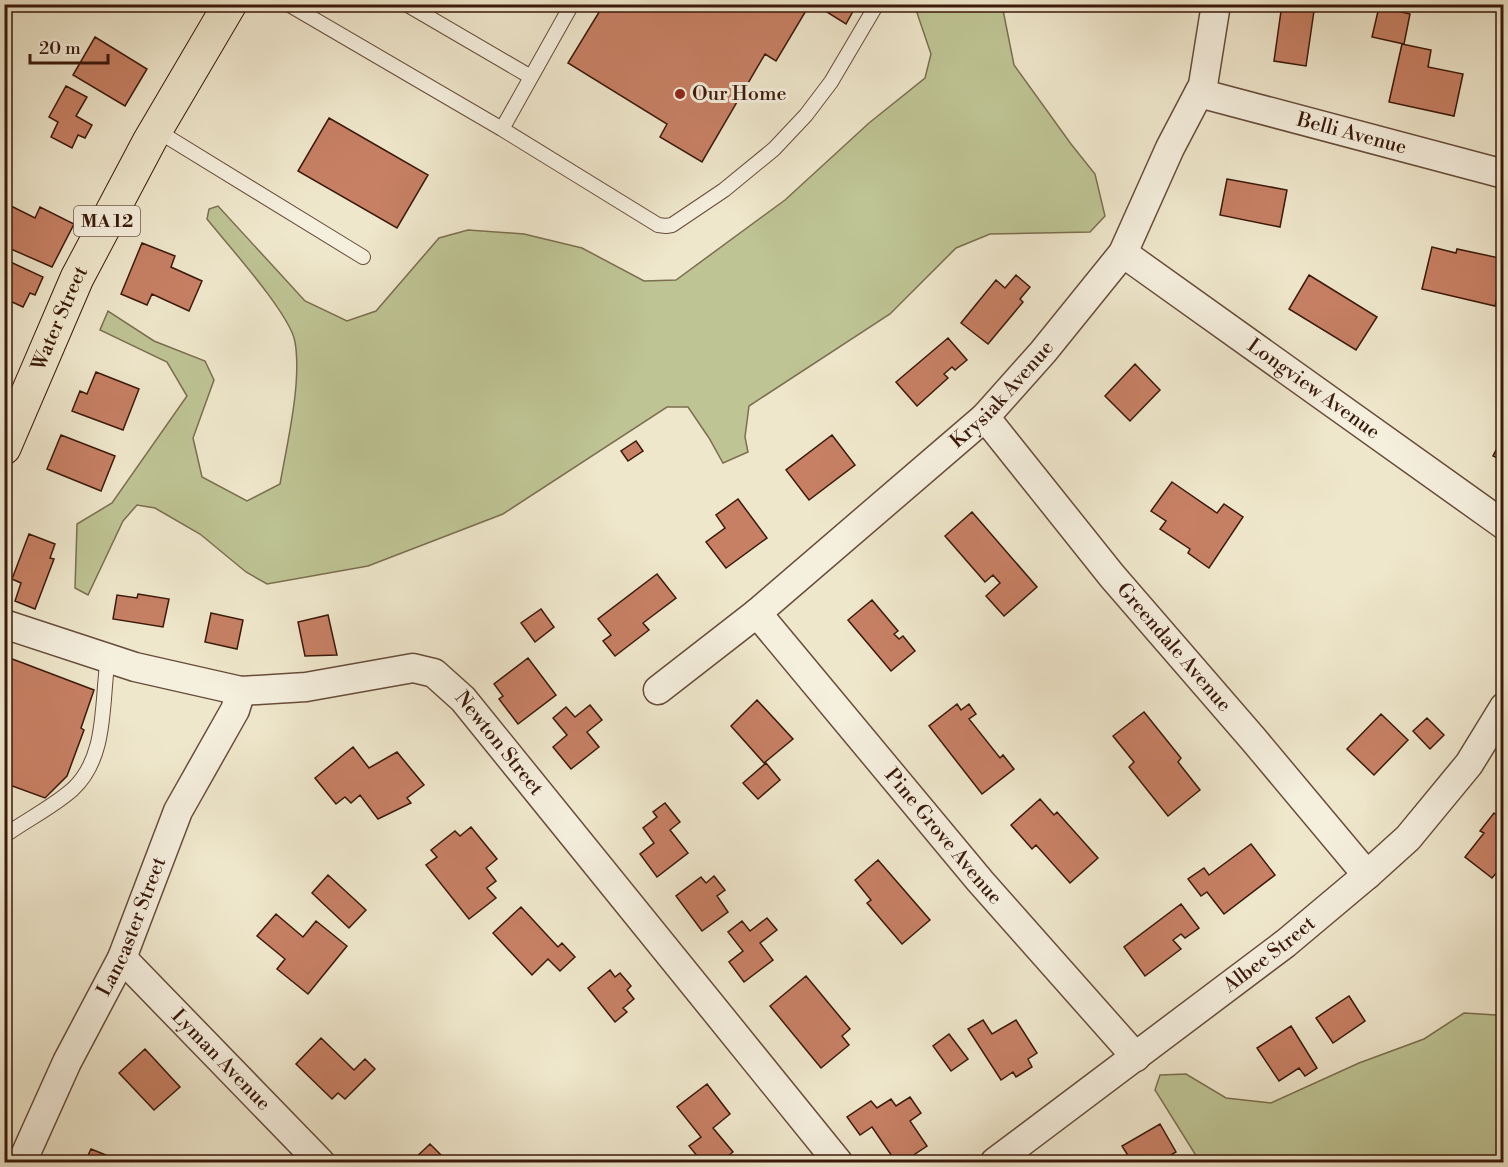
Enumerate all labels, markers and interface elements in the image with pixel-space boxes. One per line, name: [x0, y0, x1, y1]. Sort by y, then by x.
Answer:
scale bar: [30, 27, 108, 65]
text: 20 m: [39, 37, 81, 60]
place label: Our Home: [692, 82, 787, 107]
marker: Our Home: [673, 87, 687, 101]
street label: Belli Avenue: [1293, 107, 1409, 160]
road number: MA 12: [74, 206, 140, 236]
street label: Water Street: [26, 262, 93, 375]
street label: Longview Avenue: [1242, 333, 1385, 445]
street label: Krysiak Avenue: [945, 336, 1059, 454]
street label: Greendale Avenue: [1111, 578, 1237, 717]
street label: Newton Street: [449, 686, 549, 801]
street label: Pine Grove Avenue: [879, 763, 1008, 910]
street label: Lancaster Street: [91, 854, 172, 1001]
street label: Albee Street: [1218, 911, 1321, 999]
street label: Lyman Avenue: [166, 1004, 276, 1116]

